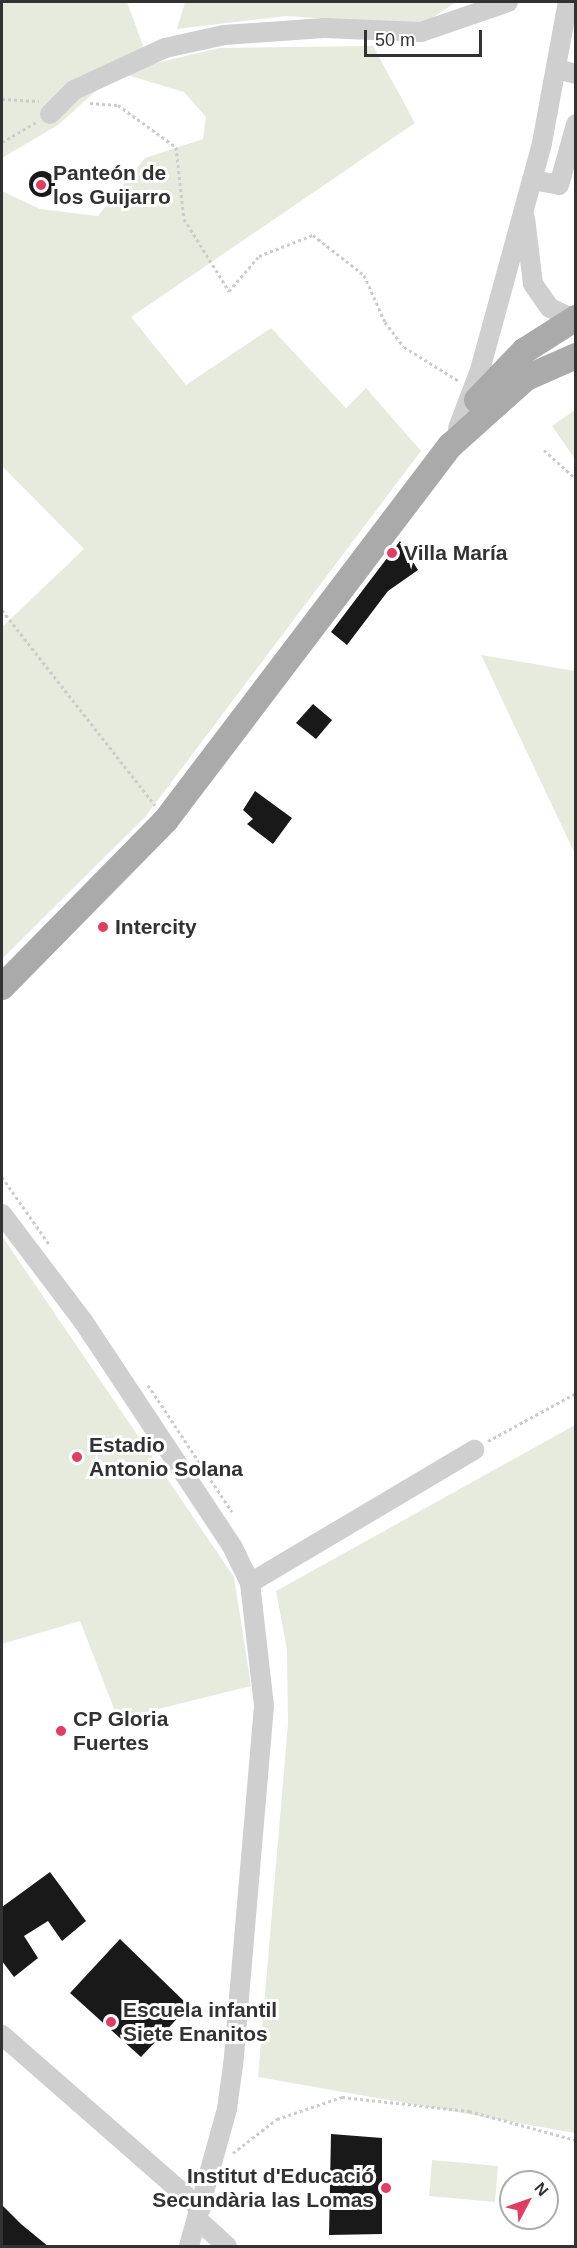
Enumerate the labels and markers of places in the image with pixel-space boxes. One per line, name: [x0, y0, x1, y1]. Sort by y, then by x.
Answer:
place label: Panteón de los Guijarro: [53, 160, 171, 210]
marker: Panteón de los Guijarro: [34, 178, 48, 192]
place label: Villa María: [404, 540, 508, 566]
marker: Villa María: [385, 546, 399, 560]
place label: Intercity: [115, 914, 197, 940]
marker: Intercity: [96, 920, 110, 934]
place label: Estadio Antonio Solana: [89, 1432, 243, 1482]
marker: Estadio Antonio Solana: [70, 1450, 84, 1464]
place label: CP Gloria Fuertes: [73, 1706, 169, 1756]
marker: CP Gloria Fuertes: [54, 1724, 68, 1738]
place label: Escuela infantil Siete Enanitos: [123, 1997, 277, 2047]
marker: Escuela infantil Siete Enanitos: [104, 2015, 118, 2029]
place label: Institut d'Educació Secundària las Lomas: [152, 2163, 374, 2213]
marker: Institut d'Educació Secundària las Lomas: [379, 2181, 393, 2195]

